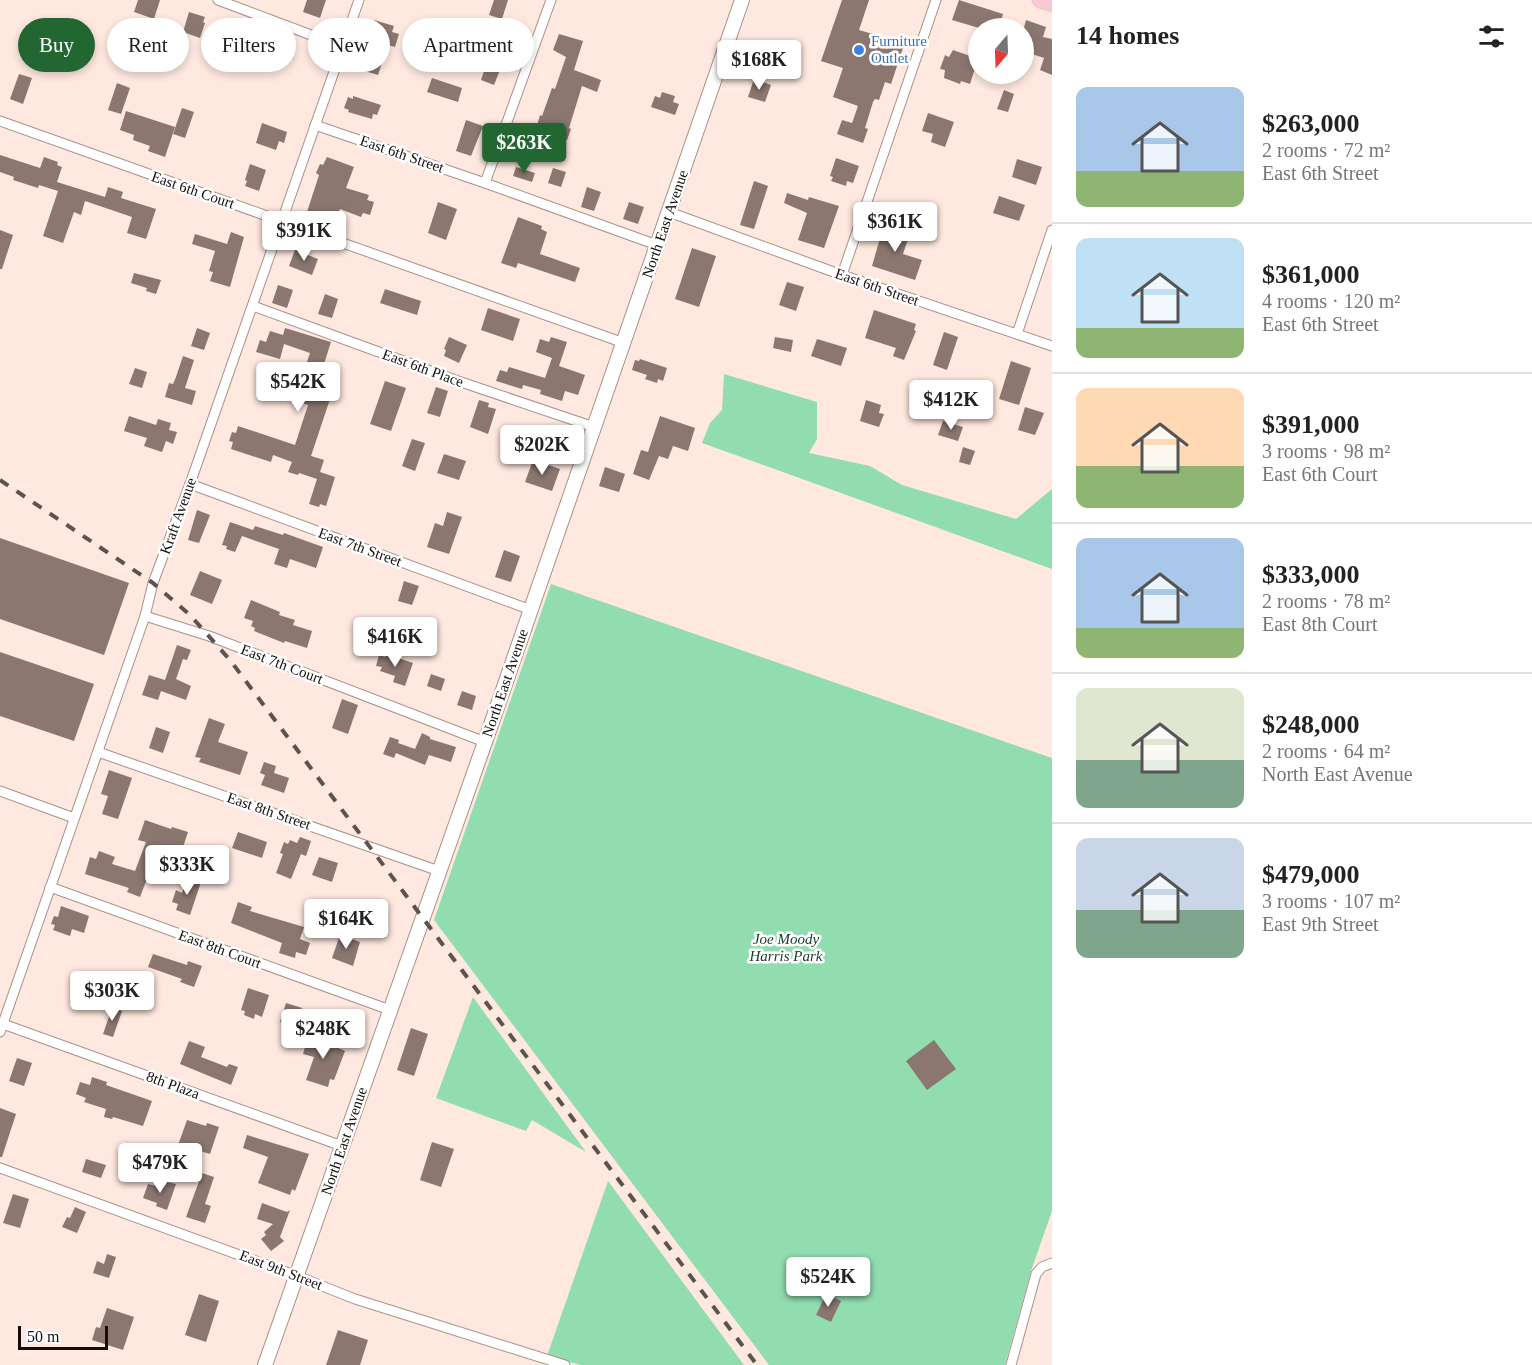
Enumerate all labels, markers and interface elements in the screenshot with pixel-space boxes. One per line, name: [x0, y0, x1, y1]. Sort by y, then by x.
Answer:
chip: Buy: [18, 18, 95, 72]
chip: Rent: [107, 18, 189, 72]
chip: Filters: [201, 18, 296, 72]
chip: New: [308, 18, 390, 72]
chip: Apartment: [402, 18, 534, 72]
north arrow: [968, 18, 1034, 84]
map controls: [968, 18, 1034, 84]
icon: filters: [1475, 20, 1508, 53]
text: 14 homes: [1076, 21, 1179, 50]
place label: Furniture Outlet: [871, 33, 927, 66]
pin: $168K: [717, 40, 801, 91]
marker: Furniture Outlet: [852, 43, 866, 57]
text: $168K: [731, 48, 787, 70]
text: $263,000: [1262, 109, 1360, 138]
icon: home: [1124, 111, 1196, 183]
pin: $263K: [482, 123, 566, 174]
text: $263K: [496, 131, 552, 153]
street label: East 6th Street: [358, 132, 447, 176]
text: 2 rooms · 72 m²: [1262, 139, 1390, 161]
text: East 6th Street: [1262, 162, 1379, 184]
street label: East 6th Court: [149, 168, 237, 212]
street label: North East Avenue: [639, 168, 691, 280]
pin: $361K: [853, 202, 937, 253]
text: $361K: [867, 210, 923, 232]
pin: $391K: [262, 211, 346, 262]
text: $391K: [276, 219, 332, 241]
text: $361,000: [1262, 260, 1360, 289]
icon: home: [1124, 262, 1196, 334]
street label: East 6th Street: [833, 265, 922, 309]
text: 4 rooms · 120 m²: [1262, 290, 1400, 312]
text: East 6th Street: [1262, 313, 1379, 335]
street label: East 6th Place: [380, 346, 466, 390]
pin: $542K: [256, 362, 340, 413]
text: $542K: [270, 370, 326, 392]
pin: $412K: [909, 380, 993, 431]
text: $412K: [923, 388, 979, 410]
text: $391,000: [1262, 410, 1360, 439]
icon: home: [1124, 412, 1196, 484]
pin: $202K: [500, 425, 584, 476]
text: $202K: [514, 433, 570, 455]
text: 3 rooms · 98 m²: [1262, 440, 1390, 462]
text: East 6th Court: [1262, 463, 1378, 485]
street label: Kraft Avenue: [157, 475, 199, 556]
street label: East 7th Street: [316, 525, 405, 570]
text: $333,000: [1262, 560, 1360, 589]
icon: home: [1124, 562, 1196, 634]
text: 2 rooms · 78 m²: [1262, 590, 1390, 612]
text: East 8th Court: [1262, 613, 1378, 635]
pin: $416K: [353, 617, 437, 668]
text: $416K: [367, 625, 423, 647]
street label: North East Avenue: [479, 627, 531, 739]
street label: East 7th Court: [239, 641, 326, 687]
text: $248,000: [1262, 710, 1360, 739]
icon: home: [1124, 712, 1196, 784]
text: 2 rooms · 64 m²: [1262, 740, 1390, 762]
text: North East Avenue: [1262, 763, 1413, 785]
street label: East 8th Street: [225, 789, 314, 833]
pin: $333K: [145, 845, 229, 896]
text: $333K: [159, 853, 215, 875]
text: $479,000: [1262, 860, 1360, 889]
icon: home: [1124, 862, 1196, 934]
text: 3 rooms · 107 m²: [1262, 890, 1400, 912]
pin: $164K: [304, 899, 388, 950]
text: $164K: [318, 907, 374, 929]
text: East 9th Street: [1262, 913, 1379, 935]
street label: East 8th Court: [177, 927, 264, 972]
park label: Joe Moody Harris Park: [749, 931, 823, 964]
pin: $303K: [70, 971, 154, 1022]
text: $303K: [84, 979, 140, 1001]
pin: $248K: [281, 1009, 365, 1060]
text: $248K: [295, 1017, 351, 1039]
street label: 8th Plaza: [144, 1068, 202, 1102]
street label: North East Avenue: [318, 1085, 370, 1197]
pin: $479K: [118, 1143, 202, 1194]
text: $479K: [132, 1151, 188, 1173]
street label: East 9th Street: [237, 1247, 325, 1293]
pin: $524K: [786, 1257, 870, 1308]
text: $524K: [800, 1265, 856, 1287]
scale bar: [18, 1323, 108, 1350]
text: 50 m: [27, 1328, 59, 1345]

